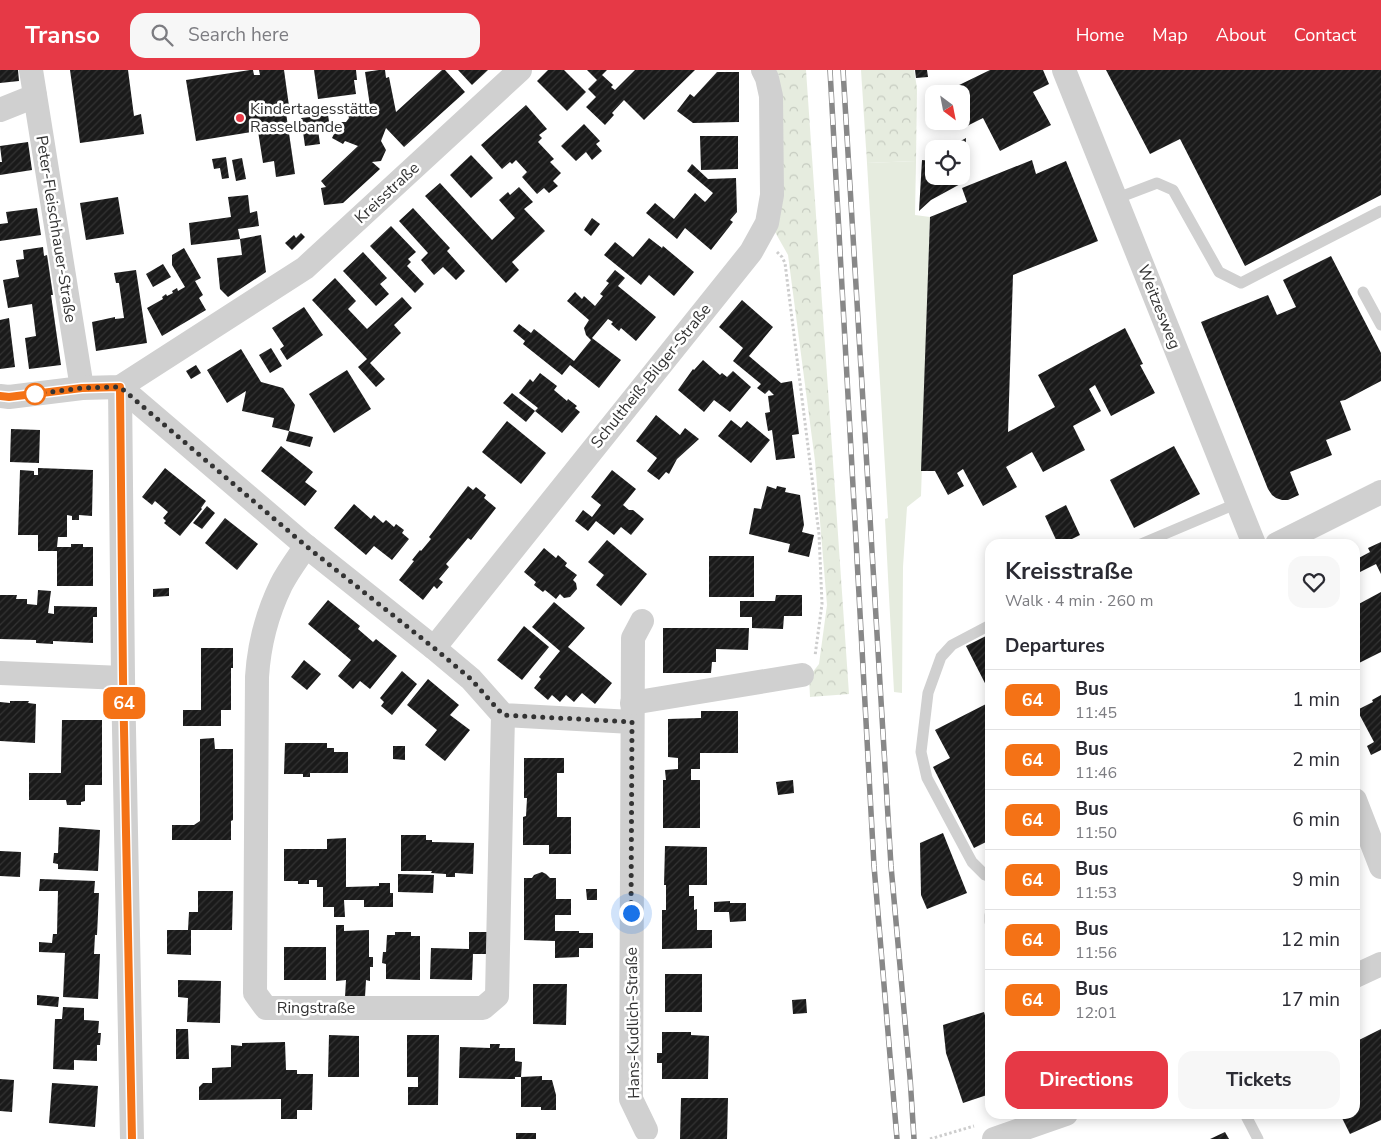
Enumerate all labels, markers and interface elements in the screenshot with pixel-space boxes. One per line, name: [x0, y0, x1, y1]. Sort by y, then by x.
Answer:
search box: [130, 13, 480, 58]
text: Transo: [25, 19, 100, 51]
icon: search: [148, 21, 176, 49]
text: Search here: [188, 22, 289, 48]
text: Home: [1076, 23, 1124, 47]
text: Map: [1152, 23, 1188, 47]
text: About: [1216, 23, 1266, 47]
text: Contact: [1294, 23, 1356, 47]
north arrow: [925, 85, 970, 130]
map controls: [925, 85, 970, 185]
place label: Kindertagesstätte Rasselbande: [250, 98, 378, 138]
marker: Kindertagesstätte Rasselbande: [234, 112, 246, 124]
street label: Peter-Fleischhauer-Straße: [30, 134, 82, 324]
button: locate: [925, 140, 970, 185]
street label: Kreisstraße: [350, 157, 424, 229]
street label: Weitzesweg: [1132, 262, 1186, 352]
street label: Schultheiß-Bilger-Straße: [586, 299, 716, 453]
unlabelled marker: [24, 383, 46, 405]
text: Kreisstraße: [1005, 555, 1133, 587]
button: heart: [1288, 556, 1340, 608]
text: Walk · 4 min · 260 m: [1005, 590, 1153, 612]
text: Departures: [1005, 633, 1105, 659]
text: Bus: [1075, 676, 1108, 702]
line badge: 64: [102, 687, 146, 719]
text: 1 min: [1292, 687, 1340, 713]
text: 64: [1022, 688, 1043, 712]
text: 64: [113, 691, 135, 715]
text: 11:45: [1075, 702, 1117, 724]
text: Bus: [1075, 736, 1108, 762]
text: 2 min: [1292, 747, 1340, 773]
text: 64: [1022, 748, 1043, 772]
text: 11:46: [1075, 762, 1117, 784]
text: Bus: [1075, 796, 1108, 822]
text: 6 min: [1292, 807, 1340, 833]
text: 64: [1022, 808, 1043, 832]
text: 11:50: [1075, 822, 1117, 844]
text: Bus: [1075, 856, 1108, 882]
text: 9 min: [1292, 867, 1340, 893]
text: 64: [1022, 868, 1043, 892]
text: 11:53: [1075, 882, 1117, 904]
your location: [619, 901, 644, 926]
text: Bus: [1075, 916, 1108, 942]
text: 12 min: [1281, 927, 1340, 953]
text: 64: [1022, 928, 1043, 952]
text: 11:56: [1075, 942, 1117, 964]
street label: Hans-Kudlich-Straße: [621, 947, 645, 1099]
text: Bus: [1075, 976, 1108, 1002]
text: 17 min: [1281, 987, 1340, 1013]
text: 64: [1022, 988, 1043, 1012]
street label: Ringstraße: [277, 997, 355, 1019]
text: 12:01: [1075, 1002, 1117, 1024]
button: Directions: [1005, 1051, 1168, 1109]
button: Tickets: [1178, 1051, 1340, 1109]

